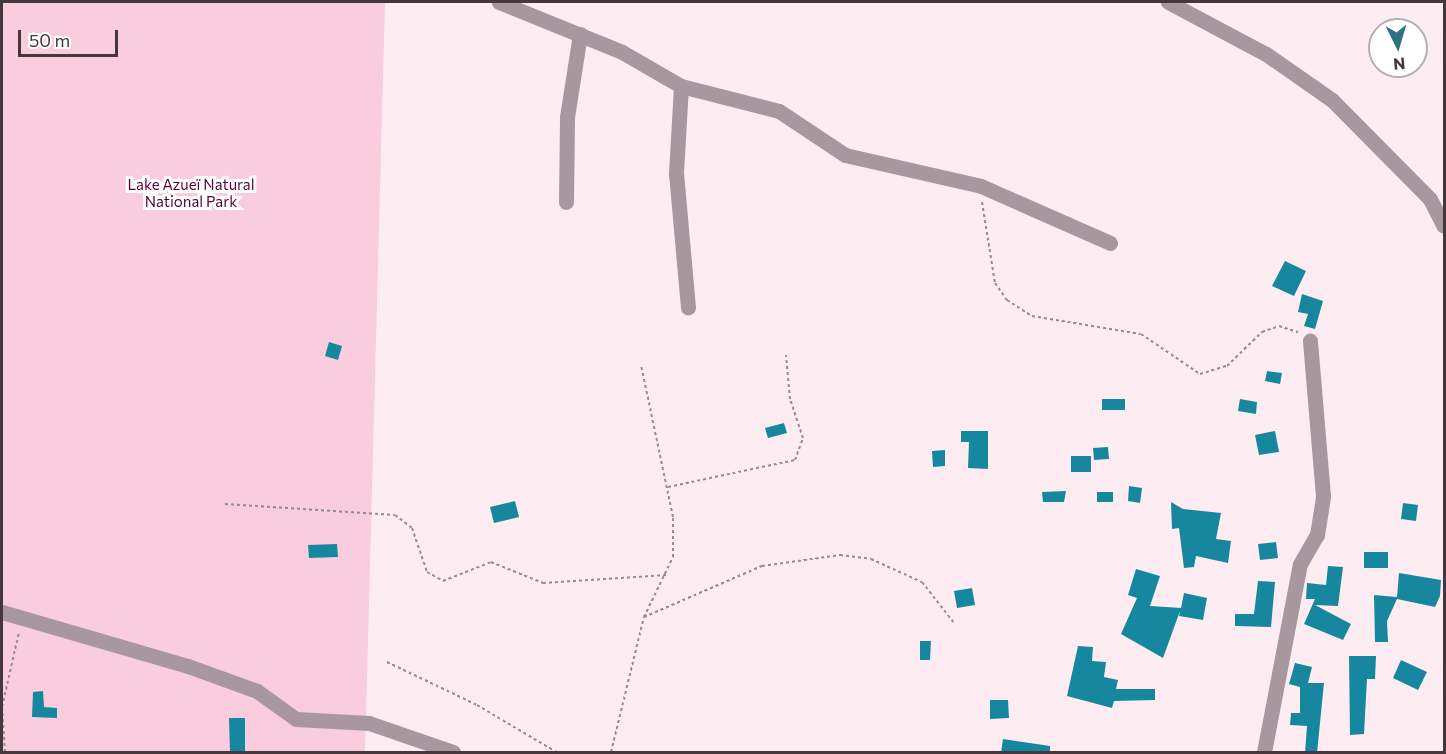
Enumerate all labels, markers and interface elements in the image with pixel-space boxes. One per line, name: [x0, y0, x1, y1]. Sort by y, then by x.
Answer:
scale bar: [21, 18, 122, 56]
north arrow: [1368, 18, 1428, 78]
text: 50 m: [29, 29, 70, 51]
text: N: [1393, 54, 1406, 74]
park label: Lake Azueï Natural National Park: [127, 175, 255, 210]

